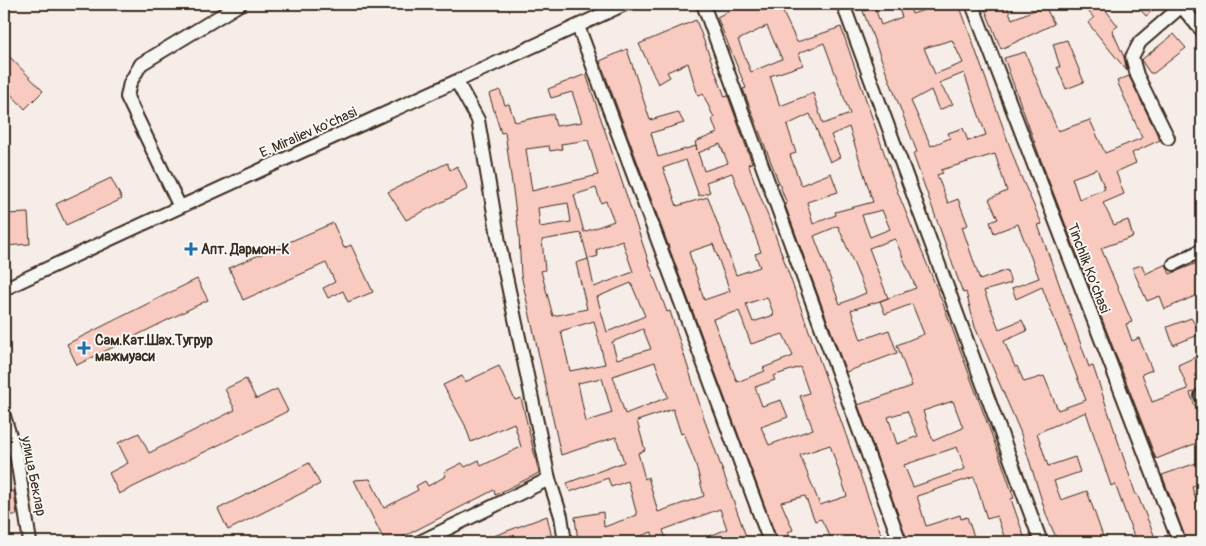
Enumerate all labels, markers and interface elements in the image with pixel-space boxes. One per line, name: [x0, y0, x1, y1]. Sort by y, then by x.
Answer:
street label: E. Miraliev ko'chasi: [257, 103, 360, 161]
street label: Tinchlik Ko’chasi: [1064, 221, 1114, 316]
place label: Апт. Дармон-К: [201, 241, 290, 258]
marker: Апт. Дармон-К: [185, 243, 197, 255]
place label: Сам.Кат.Шах.Тугрур мажмуаси: [95, 332, 213, 365]
marker: Сам.Кат.Шах.Тугрур мажмуаси: [77, 341, 91, 355]
street label: улица Беклар: [17, 434, 50, 518]

